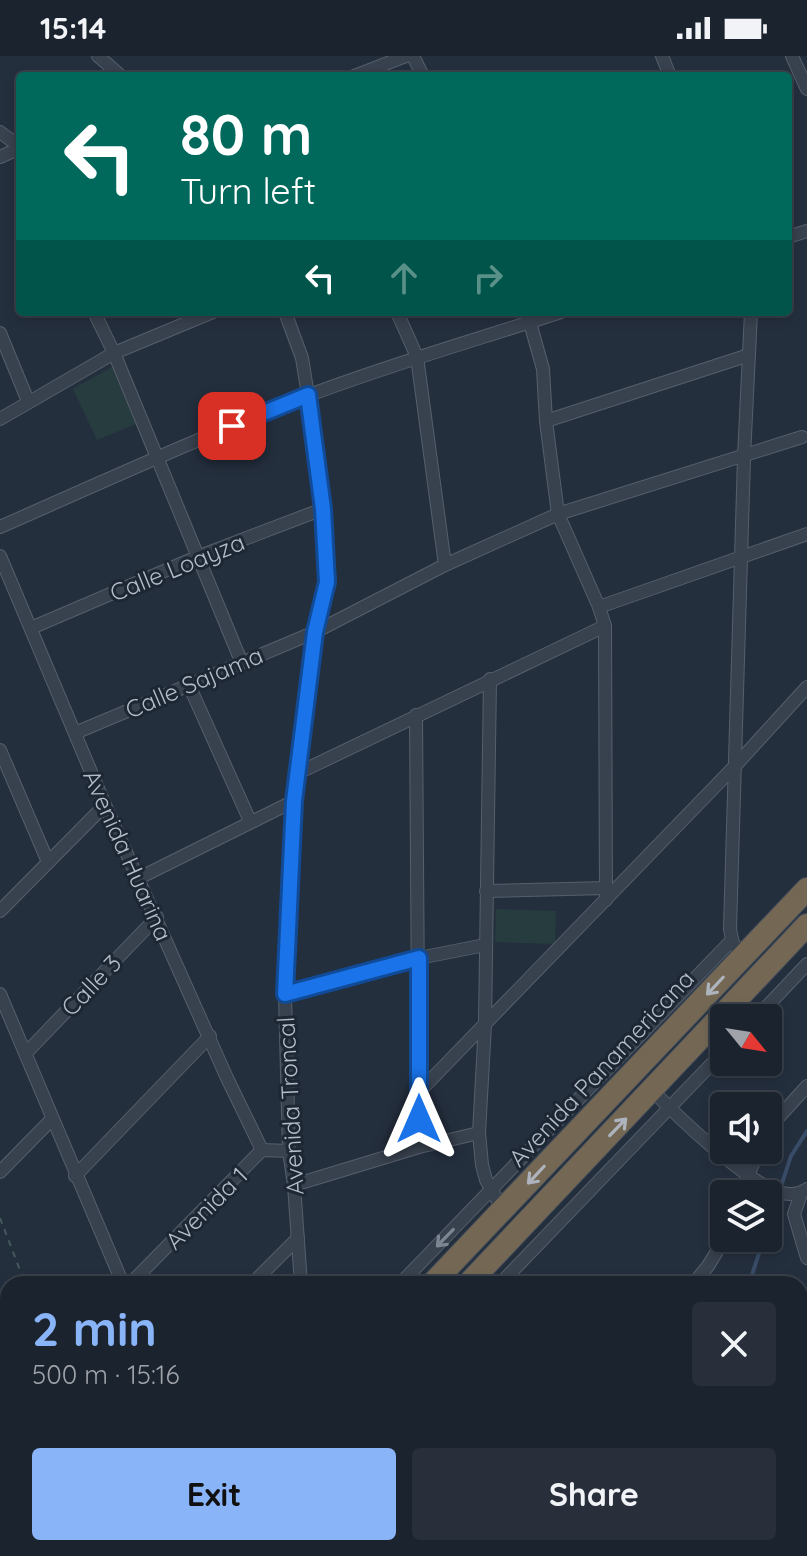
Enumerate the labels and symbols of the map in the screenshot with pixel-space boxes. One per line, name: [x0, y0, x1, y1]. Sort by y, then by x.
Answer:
pin: [198, 392, 266, 460]
street label: Calle Loayza: [105, 526, 249, 608]
street label: Calle Sajama: [121, 640, 267, 724]
street label: Avenida Huarina: [77, 765, 179, 945]
street label: Calle 3: [55, 948, 127, 1022]
street label: Avenida Panamericana: [502, 963, 700, 1173]
one-way arrow: [706, 975, 724, 995]
north arrow: [710, 1004, 782, 1076]
street label: Avenida Troncal: [270, 1016, 310, 1196]
position arrow: [377, 1077, 461, 1161]
one-way arrow: [609, 1117, 627, 1137]
street label: Avenida 1: [158, 1160, 254, 1256]
one-way arrow: [528, 1164, 546, 1184]
one-way arrow: [435, 1228, 454, 1248]

